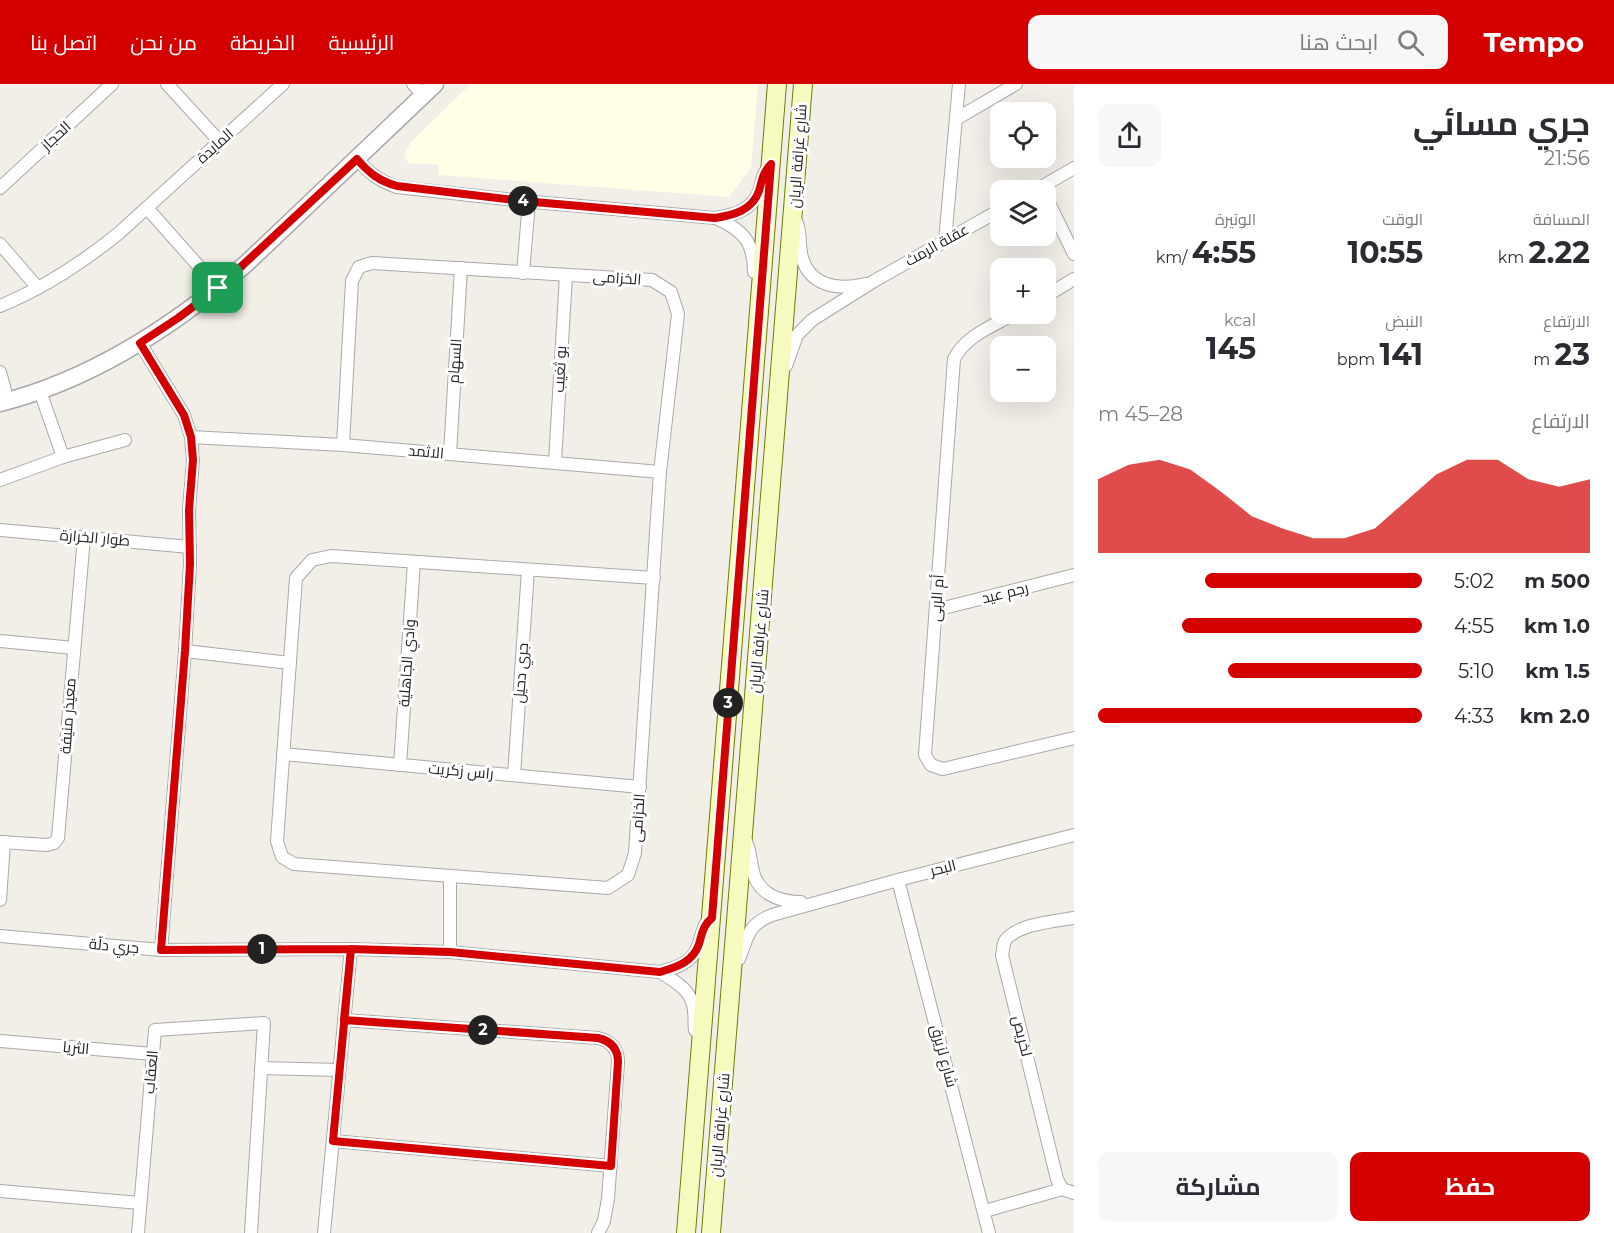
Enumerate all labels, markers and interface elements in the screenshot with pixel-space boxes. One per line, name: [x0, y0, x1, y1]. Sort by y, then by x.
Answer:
search box: [1028, 15, 1448, 69]
text: Tempo: [1484, 25, 1584, 59]
icon: search: [1394, 26, 1427, 59]
text: ابحث هنا: [1299, 29, 1379, 56]
text: اتصل بنا: [30, 30, 97, 55]
text: من نحن: [130, 30, 197, 55]
text: الخريطة: [230, 30, 296, 55]
text: الرئيسية: [329, 30, 394, 55]
map controls: [990, 102, 1056, 402]
button: locate: [990, 102, 1056, 168]
street label: شارع غرافة الريان: [784, 103, 813, 209]
text: جري مسائي: [1413, 103, 1590, 143]
button: share: [1098, 104, 1161, 167]
street label: الحجاز: [36, 117, 75, 155]
street label: المايدة: [192, 124, 237, 167]
text: 21:56: [1544, 146, 1590, 170]
button: layers: [990, 180, 1056, 246]
pin: 4: [508, 186, 538, 216]
text: 4: [517, 191, 529, 210]
text: الوتيرة: [1215, 210, 1256, 229]
text: الوقت: [1382, 210, 1423, 229]
text: المسافة: [1533, 210, 1590, 229]
street label: عقلة الرمث: [901, 219, 972, 270]
text: 4:55: [1192, 234, 1256, 271]
text: 10:55: [1347, 234, 1423, 271]
text: 2.22: [1528, 234, 1590, 271]
text: /km: [1156, 248, 1192, 267]
text: km: [1498, 248, 1528, 267]
button: +: [990, 258, 1056, 324]
pin: [192, 262, 243, 313]
street label: الخزامى: [592, 266, 642, 290]
icon: arrive: [201, 271, 234, 304]
text: kcal: [1224, 311, 1256, 330]
text: النبض: [1385, 312, 1423, 331]
text: الارتفاع: [1543, 312, 1590, 331]
text: 145: [1206, 330, 1256, 367]
button: −: [990, 336, 1056, 402]
text: 141: [1380, 336, 1423, 373]
text: 23: [1555, 336, 1590, 373]
street label: السهام: [443, 338, 467, 384]
street label: بو ثغيب: [549, 345, 570, 393]
text: bpm: [1337, 350, 1380, 369]
text: m: [1533, 350, 1555, 369]
text: 28–45 m: [1098, 402, 1183, 426]
text: الارتفاع: [1531, 409, 1590, 433]
street label: الاثمد: [407, 440, 445, 463]
street label: طوار الخرارة: [59, 525, 131, 550]
text: 5:02: [1454, 569, 1494, 593]
text: 500 m: [1524, 569, 1590, 593]
street label: أم الربى: [925, 574, 949, 622]
street label: رجم عيد: [980, 578, 1030, 608]
street label: شارع غرافة الريان: [744, 588, 775, 694]
text: 4:55: [1454, 614, 1494, 638]
text: 1.0 km: [1524, 614, 1590, 638]
street label: وادي الجاهلية: [394, 618, 422, 708]
street label: جري دحيل: [509, 642, 535, 704]
text: 5:10: [1458, 659, 1494, 683]
text: 1.5 km: [1525, 659, 1590, 683]
street label: معيذر منيفة: [55, 677, 80, 755]
pin: 3: [713, 688, 743, 718]
text: 3: [723, 693, 733, 712]
text: 4:33: [1454, 704, 1494, 728]
text: 2.0 km: [1520, 704, 1590, 728]
street label: راس زكريت: [428, 758, 494, 784]
street label: الخزامى: [626, 793, 650, 843]
street label: البحر: [927, 855, 958, 880]
street label: جري دلّة: [88, 934, 140, 960]
pin: 1: [247, 934, 277, 964]
text: 1: [259, 939, 265, 958]
street label: لخريص: [1007, 1014, 1037, 1058]
pin: 2: [468, 1015, 498, 1045]
text: 2: [478, 1020, 488, 1039]
street label: شارع لزيرق: [925, 1022, 962, 1090]
street label: الثريا: [62, 1037, 90, 1058]
street label: العقاب: [139, 1049, 162, 1094]
street label: شارع غرافة الريان: [705, 1072, 736, 1178]
button: مشاركة: [1098, 1152, 1338, 1221]
button: حفظ: [1350, 1152, 1590, 1221]

